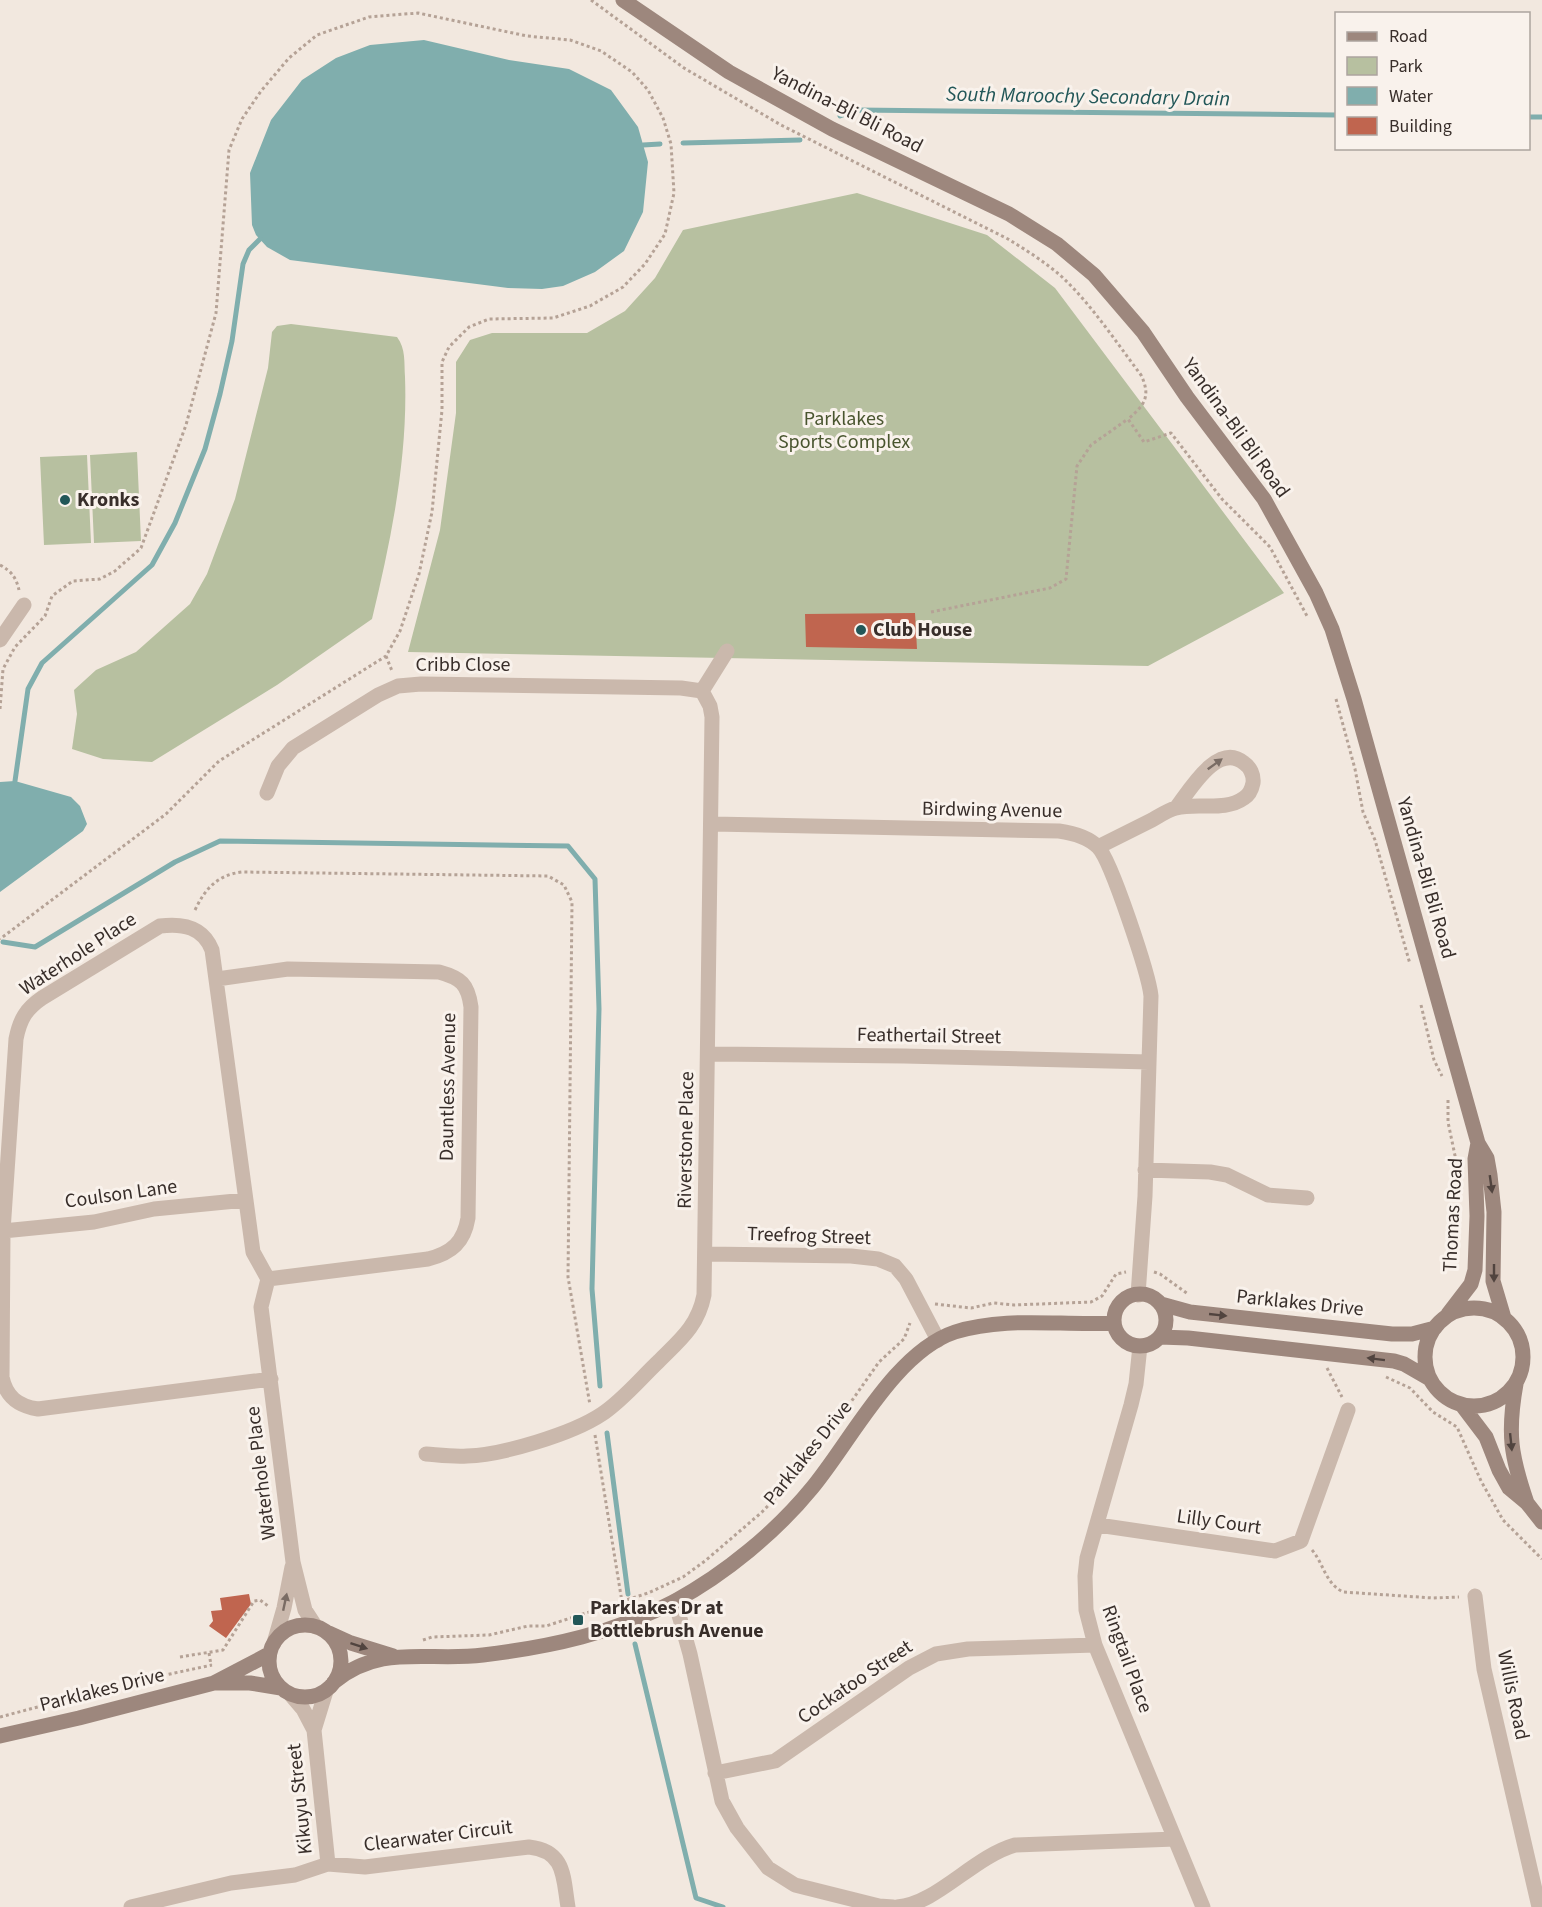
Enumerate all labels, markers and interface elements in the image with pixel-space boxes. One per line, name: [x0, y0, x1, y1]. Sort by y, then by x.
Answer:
legend: [1335, 12, 1530, 150]
text: Road: [1389, 24, 1428, 49]
text: Park: [1389, 54, 1423, 79]
street label: Yandina-Bli Bli Road: [765, 59, 928, 160]
water label: South Maroochy Secondary Drain: [946, 79, 1230, 113]
text: Water: [1389, 84, 1433, 109]
text: Building: [1389, 114, 1452, 139]
street label: Yandina-Bli Bli Road: [1175, 351, 1296, 504]
park label: Parklakes Sports Complex: [778, 405, 910, 456]
place label: Kronks: [77, 486, 140, 514]
marker: Kronks: [58, 493, 72, 507]
place label: Club House: [873, 616, 972, 644]
marker: Club House: [854, 623, 868, 637]
street label: Cribb Close: [415, 651, 511, 679]
one-way arrow: [1206, 758, 1222, 770]
street label: Yandina-Bli Bli Road: [1389, 793, 1462, 962]
street label: Birdwing Avenue: [922, 795, 1063, 825]
street label: Waterhole Place: [14, 906, 142, 1002]
street label: Dauntless Avenue: [433, 1013, 463, 1161]
street label: Feathertail Street: [857, 1021, 1002, 1051]
street label: Riverstone Place: [671, 1071, 701, 1209]
street label: Thomas Road: [1436, 1157, 1470, 1273]
street label: Coulson Lane: [63, 1172, 179, 1216]
one-way arrow: [1486, 1174, 1495, 1193]
street label: Treefrog Street: [747, 1220, 872, 1252]
one-way arrow: [1489, 1263, 1499, 1282]
street label: Parklakes Drive: [1235, 1282, 1365, 1324]
one-way arrow: [1209, 1310, 1228, 1320]
one-way arrow: [1366, 1354, 1385, 1364]
street label: Parklakes Drive: [757, 1394, 859, 1511]
street label: Waterhole Place: [239, 1405, 283, 1541]
one-way arrow: [1506, 1433, 1516, 1452]
street label: Lilly Court: [1175, 1502, 1263, 1542]
one-way arrow: [281, 1593, 290, 1612]
place label: Parklakes Dr at Bottlebrush Avenue: [590, 1594, 764, 1645]
street label: Ringtail Place: [1095, 1601, 1159, 1717]
marker: Parklakes Dr at Bottlebrush Avenue: [571, 1613, 585, 1627]
street label: Cockatoo Street: [792, 1633, 918, 1731]
one-way arrow: [350, 1641, 368, 1651]
street label: Willis Road: [1490, 1648, 1536, 1742]
street label: Parklakes Drive: [37, 1661, 167, 1719]
street label: Kikuyu Street: [280, 1742, 320, 1856]
street label: Clearwater Circuit: [362, 1813, 514, 1859]

